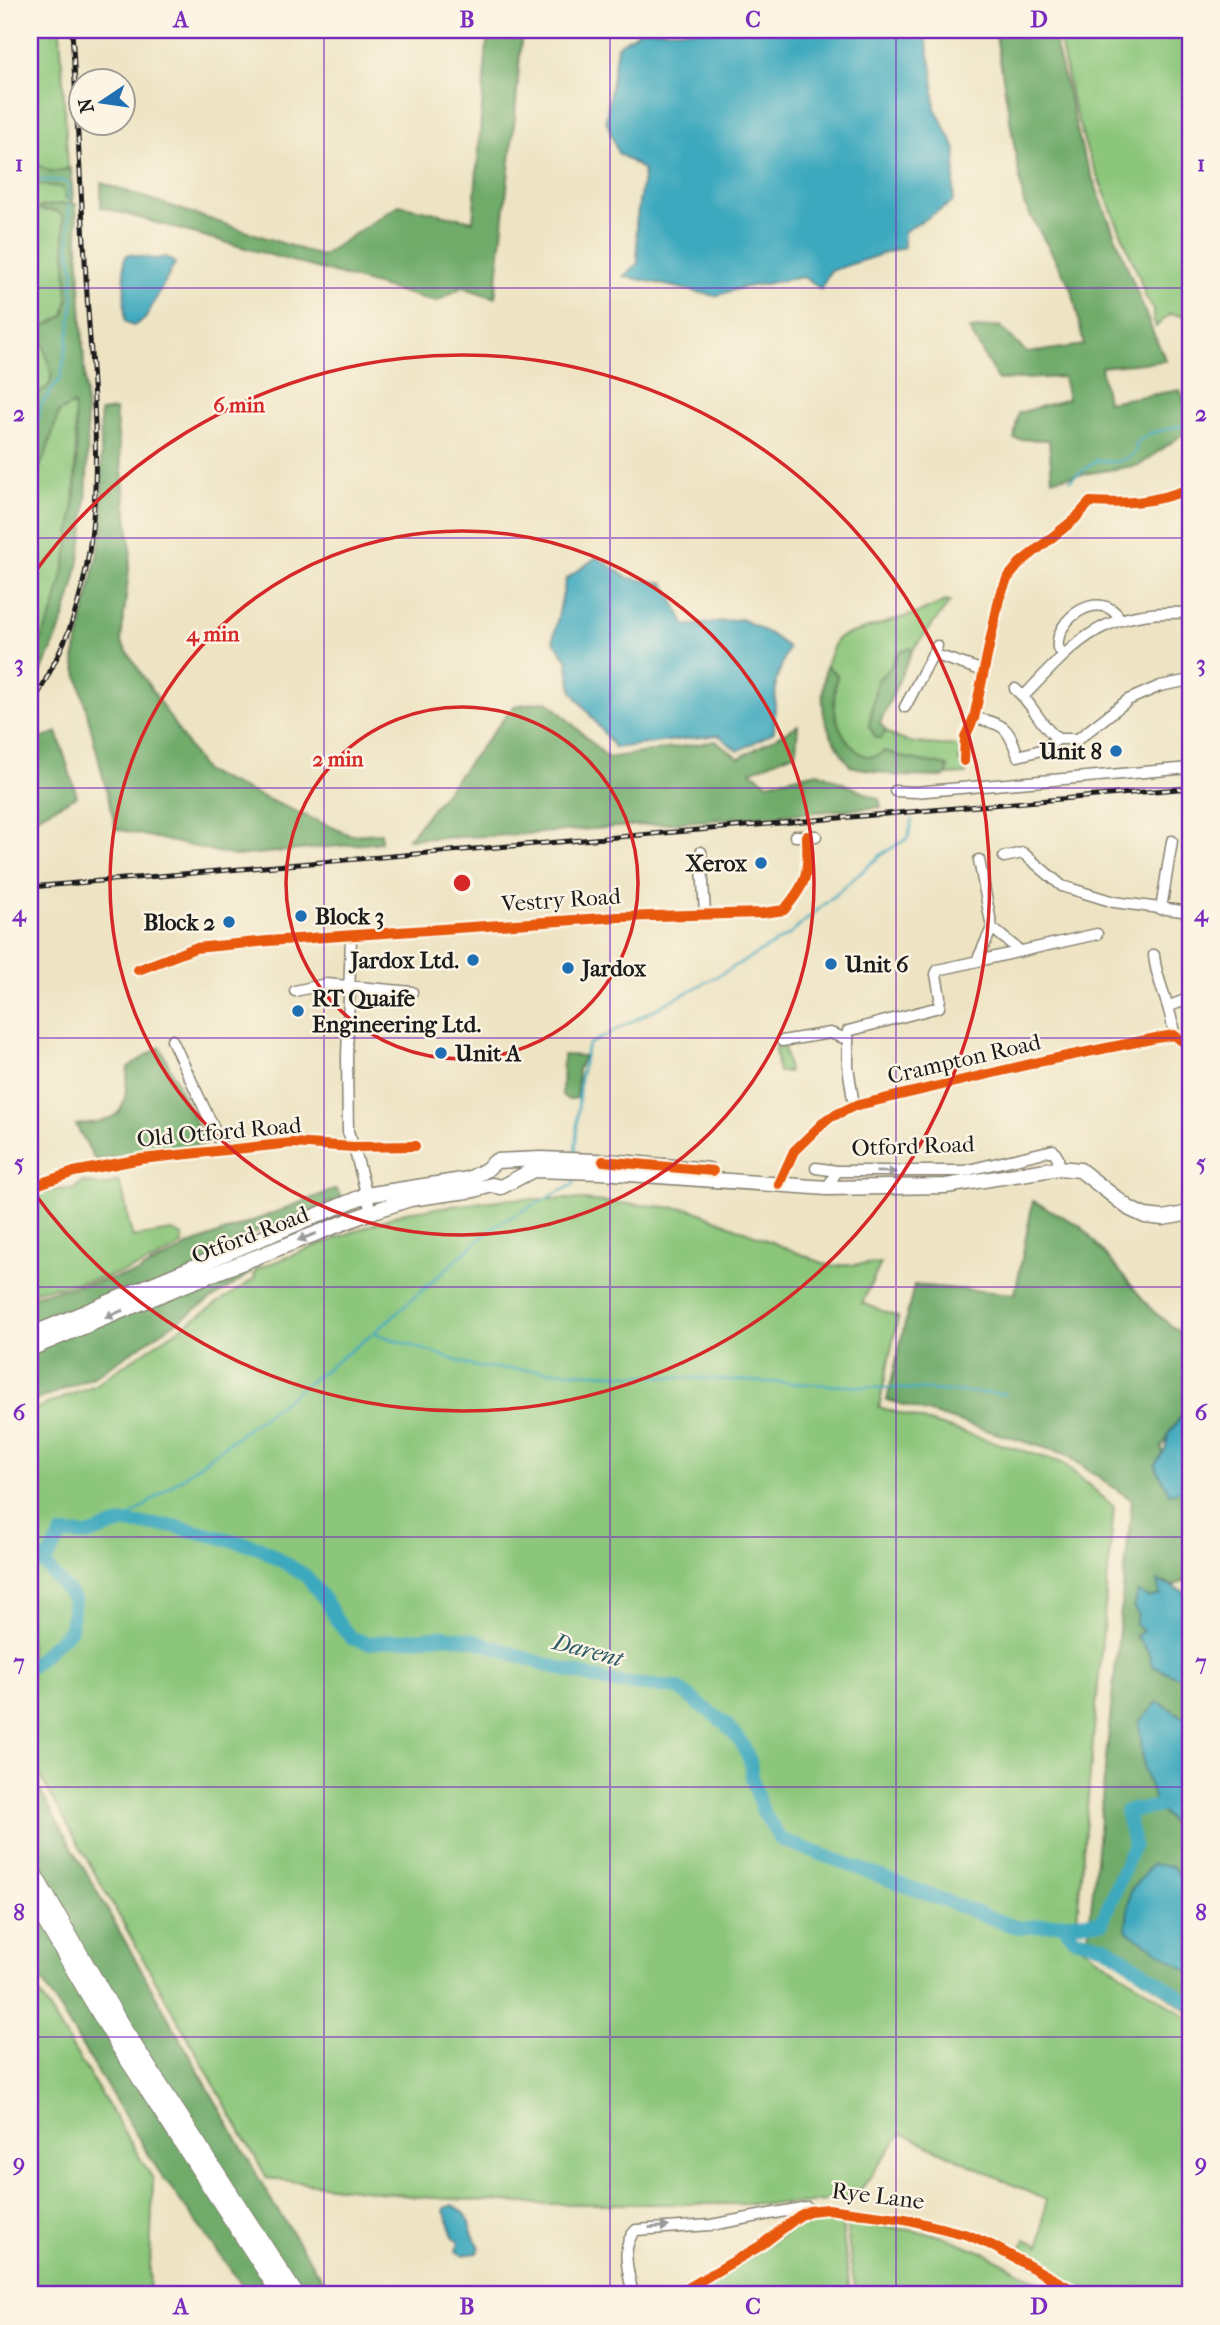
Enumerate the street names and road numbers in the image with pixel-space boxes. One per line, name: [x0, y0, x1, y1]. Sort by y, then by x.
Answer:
street label: Vestry Road: [499, 882, 622, 918]
street label: Crampton Road: [885, 1028, 1044, 1090]
street label: Old Otford Road: [136, 1111, 303, 1153]
street label: Otford Road: [851, 1130, 976, 1162]
street label: Otford Road: [188, 1200, 313, 1270]
street label: Rye Lane: [830, 2177, 926, 2215]

